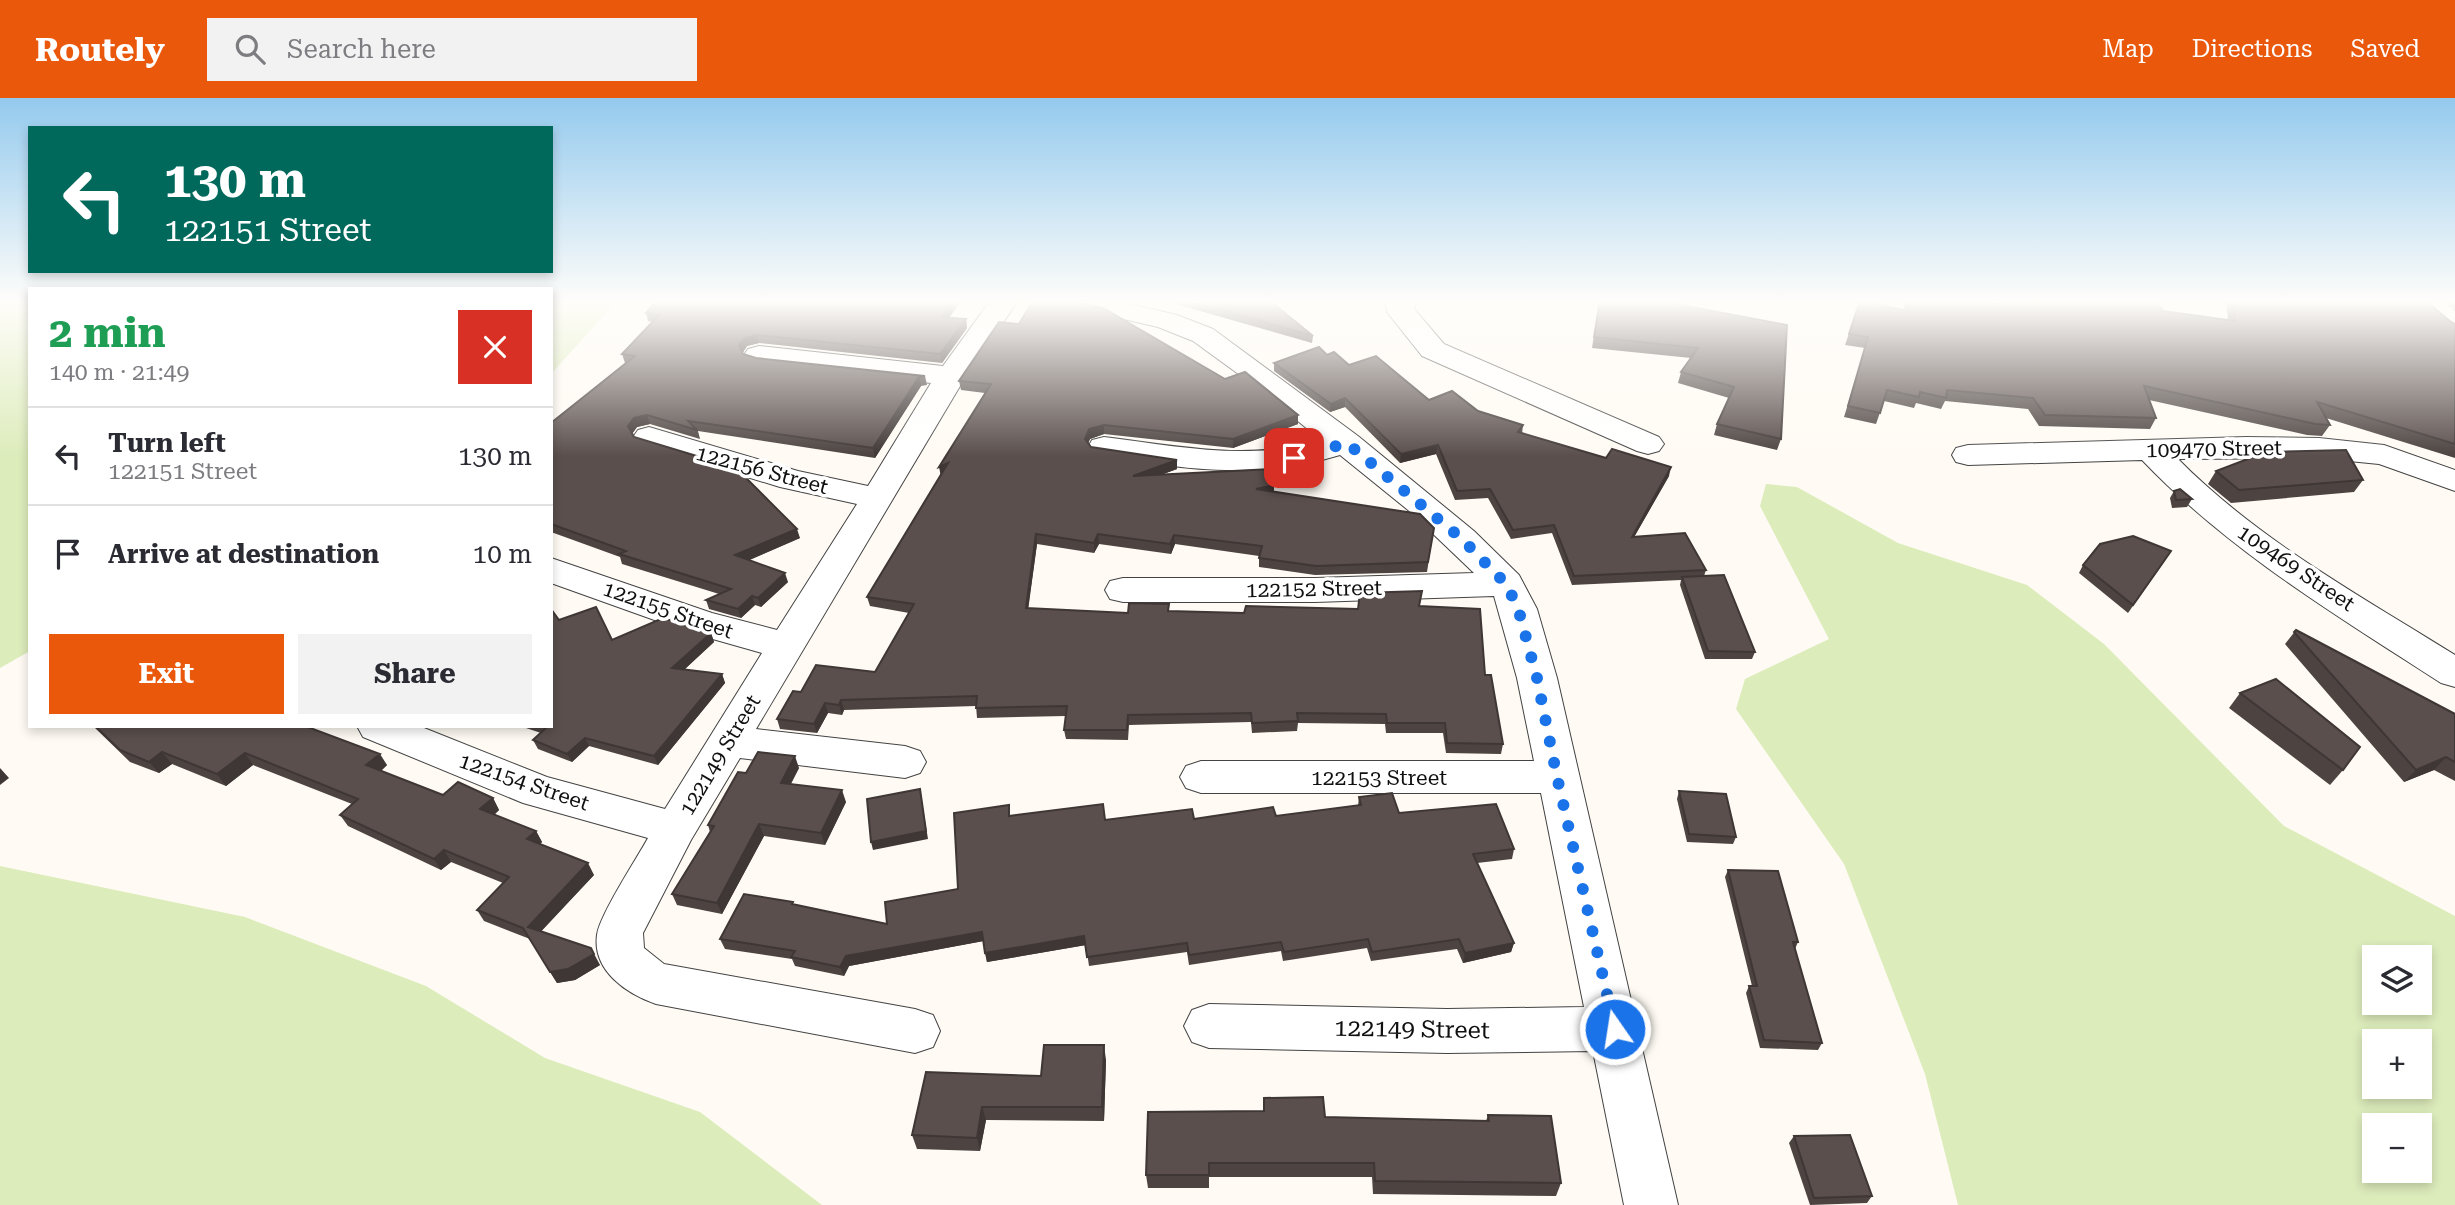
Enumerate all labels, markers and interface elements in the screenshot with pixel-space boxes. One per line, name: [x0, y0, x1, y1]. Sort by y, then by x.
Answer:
search box: [207, 18, 697, 81]
text: Routely: [35, 30, 165, 69]
icon: search: [231, 30, 269, 68]
text: Search here: [287, 34, 436, 64]
text: Map: [2102, 35, 2154, 63]
text: Directions: [2192, 35, 2312, 63]
text: Saved: [2350, 35, 2420, 63]
text: 130 m: [164, 152, 306, 209]
icon: left: [49, 154, 140, 245]
text: 122151 Street: [164, 211, 371, 249]
text: 2 min: [49, 308, 166, 357]
button: close: [458, 310, 532, 384]
text: 140 m · 21:49: [49, 359, 189, 386]
text: Turn left: [108, 428, 226, 458]
pin: [1264, 428, 1324, 488]
street label: 109470 Street: [2146, 436, 2282, 462]
icon: left: [49, 437, 87, 475]
icon: arrive: [1275, 439, 1313, 477]
text: 130 m: [458, 441, 532, 471]
street label: 122156 Street: [693, 441, 831, 499]
text: 122151 Street: [108, 458, 257, 485]
street label: 109469 Street: [2233, 520, 2359, 616]
icon: arrive: [49, 535, 87, 573]
text: Arrive at destination: [108, 539, 379, 569]
text: 10 m: [473, 539, 532, 569]
street label: 122155 Street: [600, 576, 736, 644]
street label: 122152 Street: [1246, 576, 1382, 602]
button: Exit: [49, 634, 284, 714]
button: Share: [298, 634, 532, 714]
street label: 122149 Street: [675, 690, 765, 820]
street label: 122154 Street: [456, 748, 592, 816]
street label: 122153 Street: [1311, 766, 1447, 790]
map controls: [2362, 945, 2432, 1183]
button: layers: [2362, 945, 2432, 1015]
position arrow: [1578, 992, 1652, 1066]
street label: 122149 Street: [1334, 1014, 1490, 1044]
button: +: [2362, 1029, 2432, 1099]
button: −: [2362, 1113, 2432, 1183]

